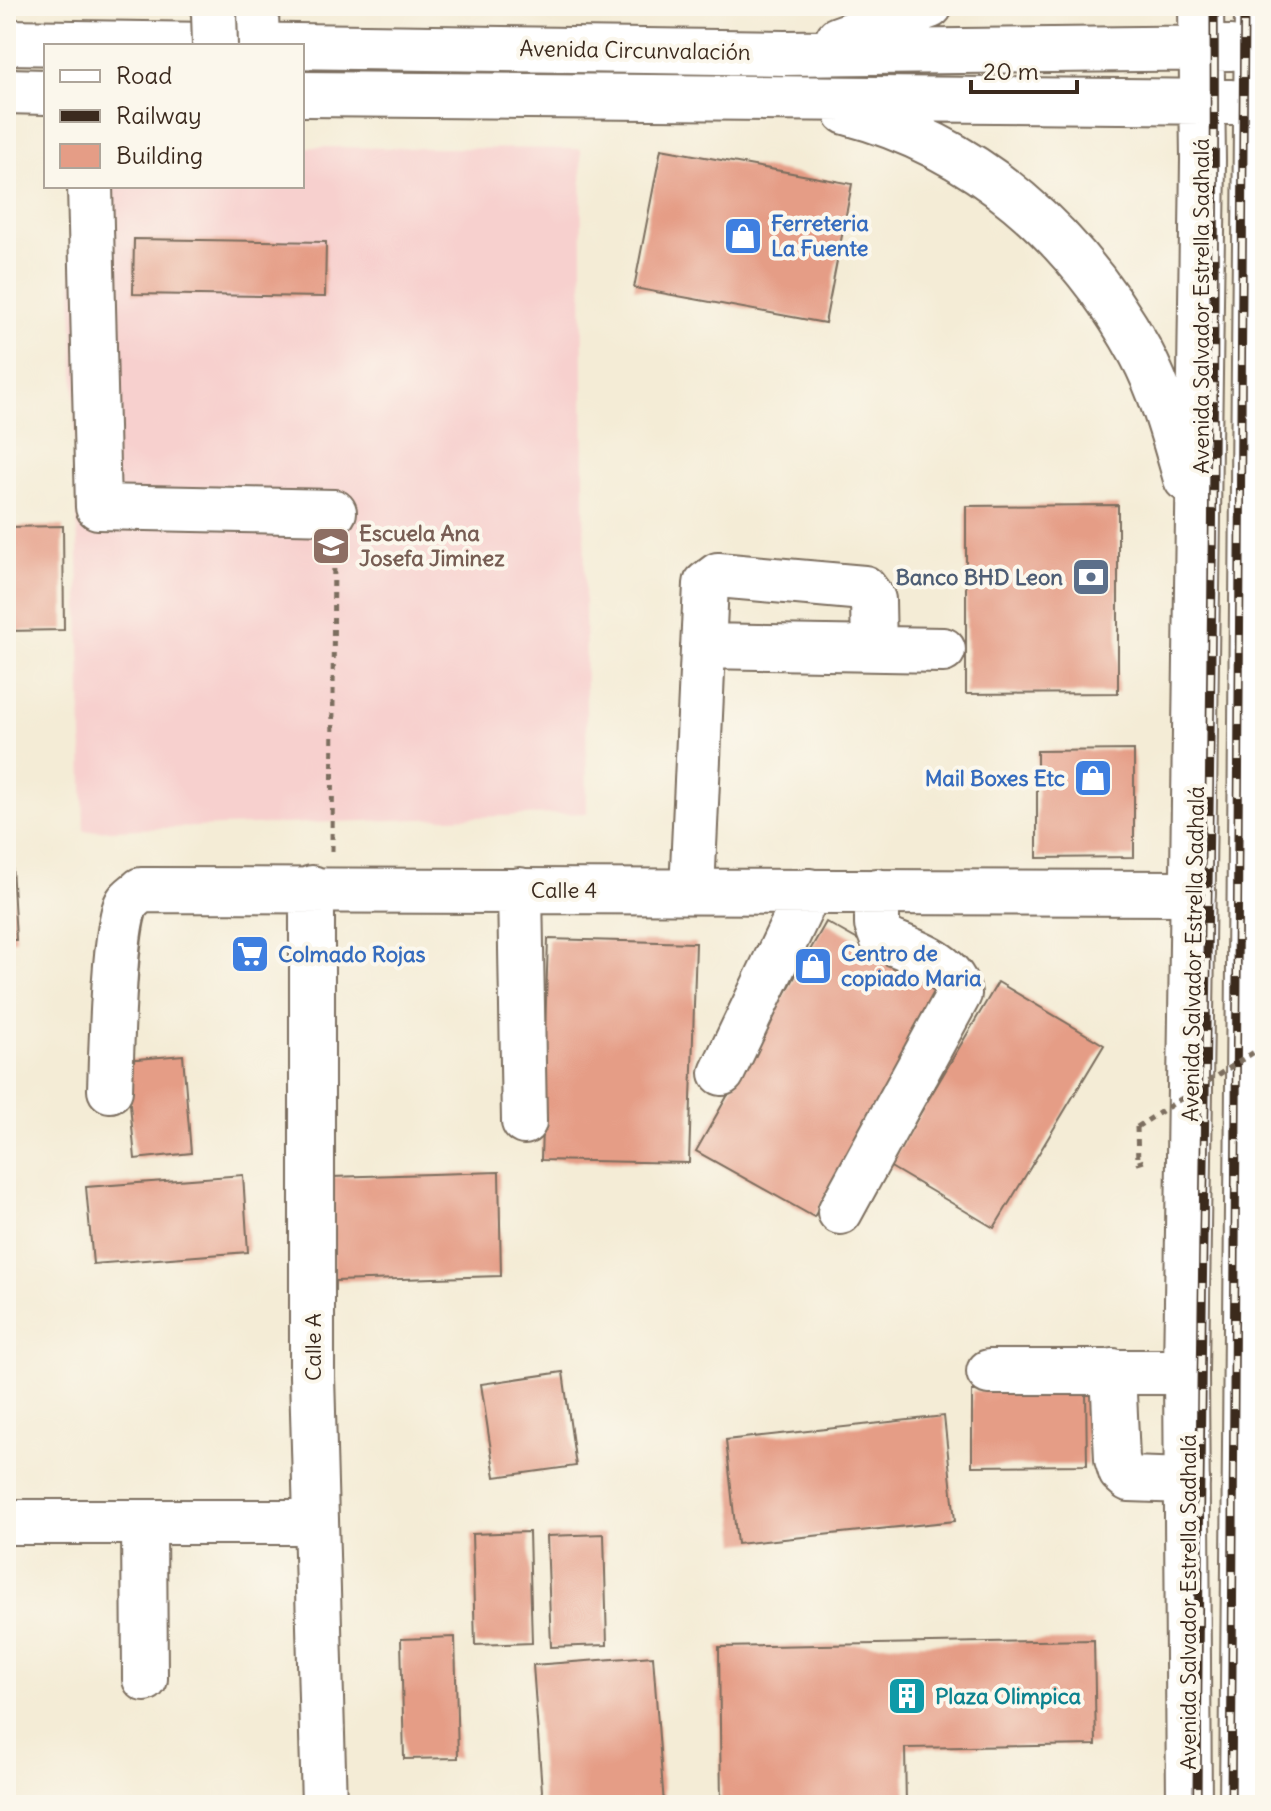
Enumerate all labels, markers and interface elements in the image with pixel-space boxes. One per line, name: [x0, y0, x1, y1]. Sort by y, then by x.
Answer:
street label: Avenida Circunvalación: [519, 34, 751, 66]
legend: [44, 44, 304, 188]
scale bar: [971, 44, 1077, 94]
text: 20 m: [983, 56, 1039, 86]
text: Road: [116, 60, 172, 90]
text: Railway: [116, 100, 202, 130]
street label: Avenida Salvador Estrella Sadhalá: [1187, 138, 1215, 474]
text: Building: [116, 140, 203, 170]
place label: Ferreteria La Fuente: [771, 209, 869, 262]
shop icon: Ferreteria La Fuente: [722, 215, 764, 257]
place label: Escuela Ana Josefa Jiminez: [359, 519, 505, 572]
school or university icon: Escuela Ana Josefa Jiminez: [310, 525, 352, 567]
bank icon: Banco BHD Leon: [1070, 556, 1112, 598]
place label: Banco BHD Leon: [895, 563, 1063, 591]
shop icon: Mail Boxes Etc: [1072, 757, 1114, 799]
place label: Mail Boxes Etc: [925, 764, 1065, 792]
street label: Avenida Salvador Estrella Sadhalá: [1176, 786, 1210, 1122]
street label: Calle 4: [531, 876, 597, 904]
supermarket icon: Colmado Rojas: [229, 933, 271, 975]
place label: Centro de copiado Maria: [841, 939, 982, 992]
place label: Colmado Rojas: [278, 940, 426, 968]
shop icon: Centro de copiado Maria: [792, 945, 834, 987]
street label: Calle A: [299, 1313, 327, 1381]
street label: Avenida Salvador Estrella Sadhalá: [1174, 1434, 1202, 1770]
building icon: Plaza Olimpica: [886, 1675, 928, 1717]
place label: Plaza Olimpica: [935, 1682, 1082, 1710]

